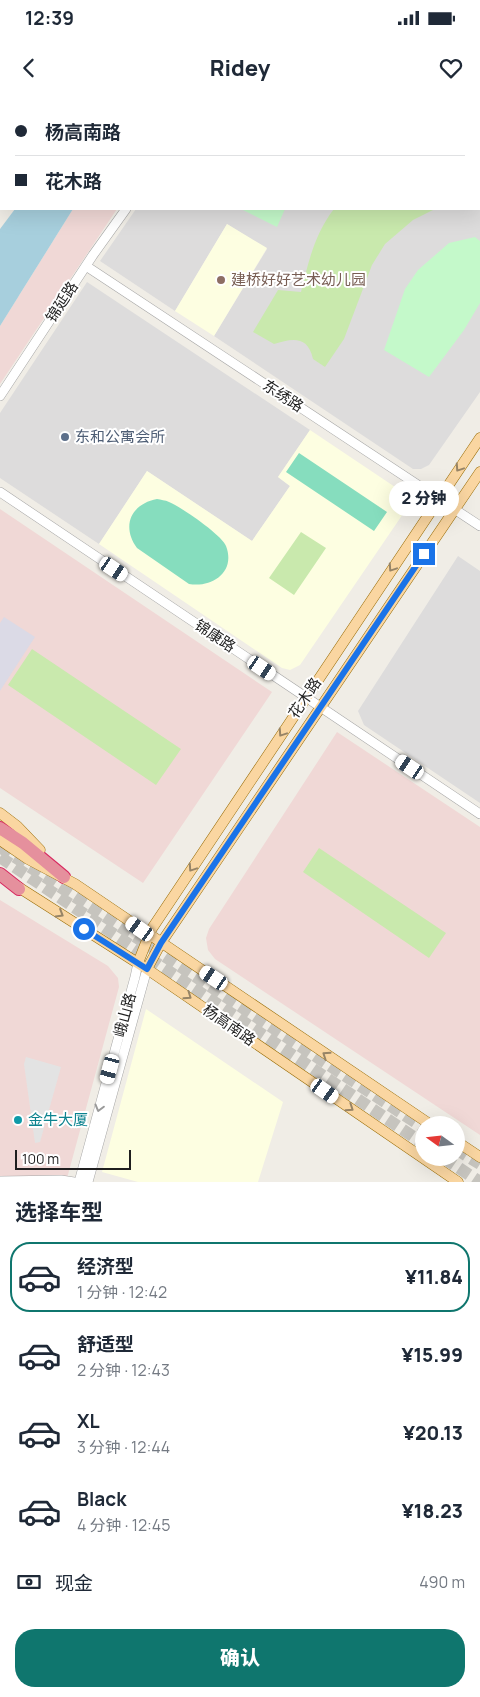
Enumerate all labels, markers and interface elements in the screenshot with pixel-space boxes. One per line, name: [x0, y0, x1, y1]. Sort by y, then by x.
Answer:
text: 12:39: [25, 5, 74, 31]
text: Ridey: [210, 53, 270, 83]
icon: back: [15, 54, 43, 82]
icon: heart: [437, 54, 465, 82]
text: 杨高南路: [45, 119, 121, 145]
text: 花木路: [45, 168, 102, 194]
place label: 建桥好好艺术幼儿园: [231, 269, 366, 290]
marker: 建桥好好艺术幼儿园: [215, 274, 227, 286]
street label: 锦延路: [41, 277, 83, 326]
street label: 东绣路: [259, 375, 308, 417]
place label: 东和公寓会所: [75, 426, 165, 447]
marker: 东和公寓会所: [59, 431, 71, 443]
one-way arrow: [456, 463, 465, 472]
callout: 2 分钟: [389, 482, 459, 516]
text: 2 分钟: [402, 487, 446, 509]
route end: [413, 543, 435, 565]
car: [97, 554, 130, 584]
one-way arrow: [389, 563, 398, 572]
street label: 锦康路: [191, 614, 240, 657]
car: [245, 653, 278, 683]
street label: 花木路: [283, 673, 326, 722]
one-way arrow: [279, 727, 288, 736]
car: [393, 752, 426, 782]
one-way arrow: [189, 862, 198, 872]
one-way arrow: [55, 908, 64, 918]
car: [123, 914, 156, 944]
route start: [73, 918, 95, 940]
car: [197, 963, 230, 993]
street label: 峨山路: [109, 990, 140, 1039]
one-way arrow: [182, 990, 191, 999]
street label: 杨高南路: [199, 999, 260, 1050]
one-way arrow: [323, 1052, 332, 1061]
car: [98, 1053, 121, 1085]
car: [308, 1076, 341, 1106]
one-way arrow: [345, 1102, 354, 1112]
one-way arrow: [94, 1104, 105, 1113]
place label: 金牛大厦: [28, 1109, 88, 1130]
marker: 金牛大厦: [12, 1114, 24, 1126]
north arrow: [415, 1116, 465, 1166]
map controls: [415, 1116, 465, 1166]
scale bar: [15, 1147, 131, 1170]
text: 100 m: [22, 1149, 59, 1168]
text: 选择车型: [15, 1197, 103, 1227]
text: 经济型: [77, 1253, 134, 1279]
icon: car: [17, 1255, 62, 1300]
text: ¥11.84: [405, 1264, 463, 1290]
text: 1 分钟 · 12:42: [77, 1281, 167, 1303]
text: 舒适型: [77, 1331, 134, 1357]
icon: car: [17, 1333, 62, 1378]
text: ¥15.99: [401, 1342, 463, 1368]
text: 2 分钟 · 12:43: [77, 1359, 170, 1381]
text: XL: [77, 1408, 100, 1434]
icon: car: [17, 1411, 62, 1456]
text: ¥20.13: [403, 1420, 463, 1446]
text: 3 分钟 · 12:44: [77, 1436, 170, 1458]
text: Black: [77, 1486, 126, 1512]
icon: car: [17, 1489, 62, 1534]
text: ¥18.23: [402, 1498, 463, 1524]
text: 4 分钟 · 12:45: [77, 1514, 170, 1536]
icon: cash: [15, 1568, 43, 1596]
text: 现金: [55, 1570, 93, 1596]
text: 490 m: [419, 1571, 465, 1593]
button: 确认: [15, 1629, 465, 1687]

